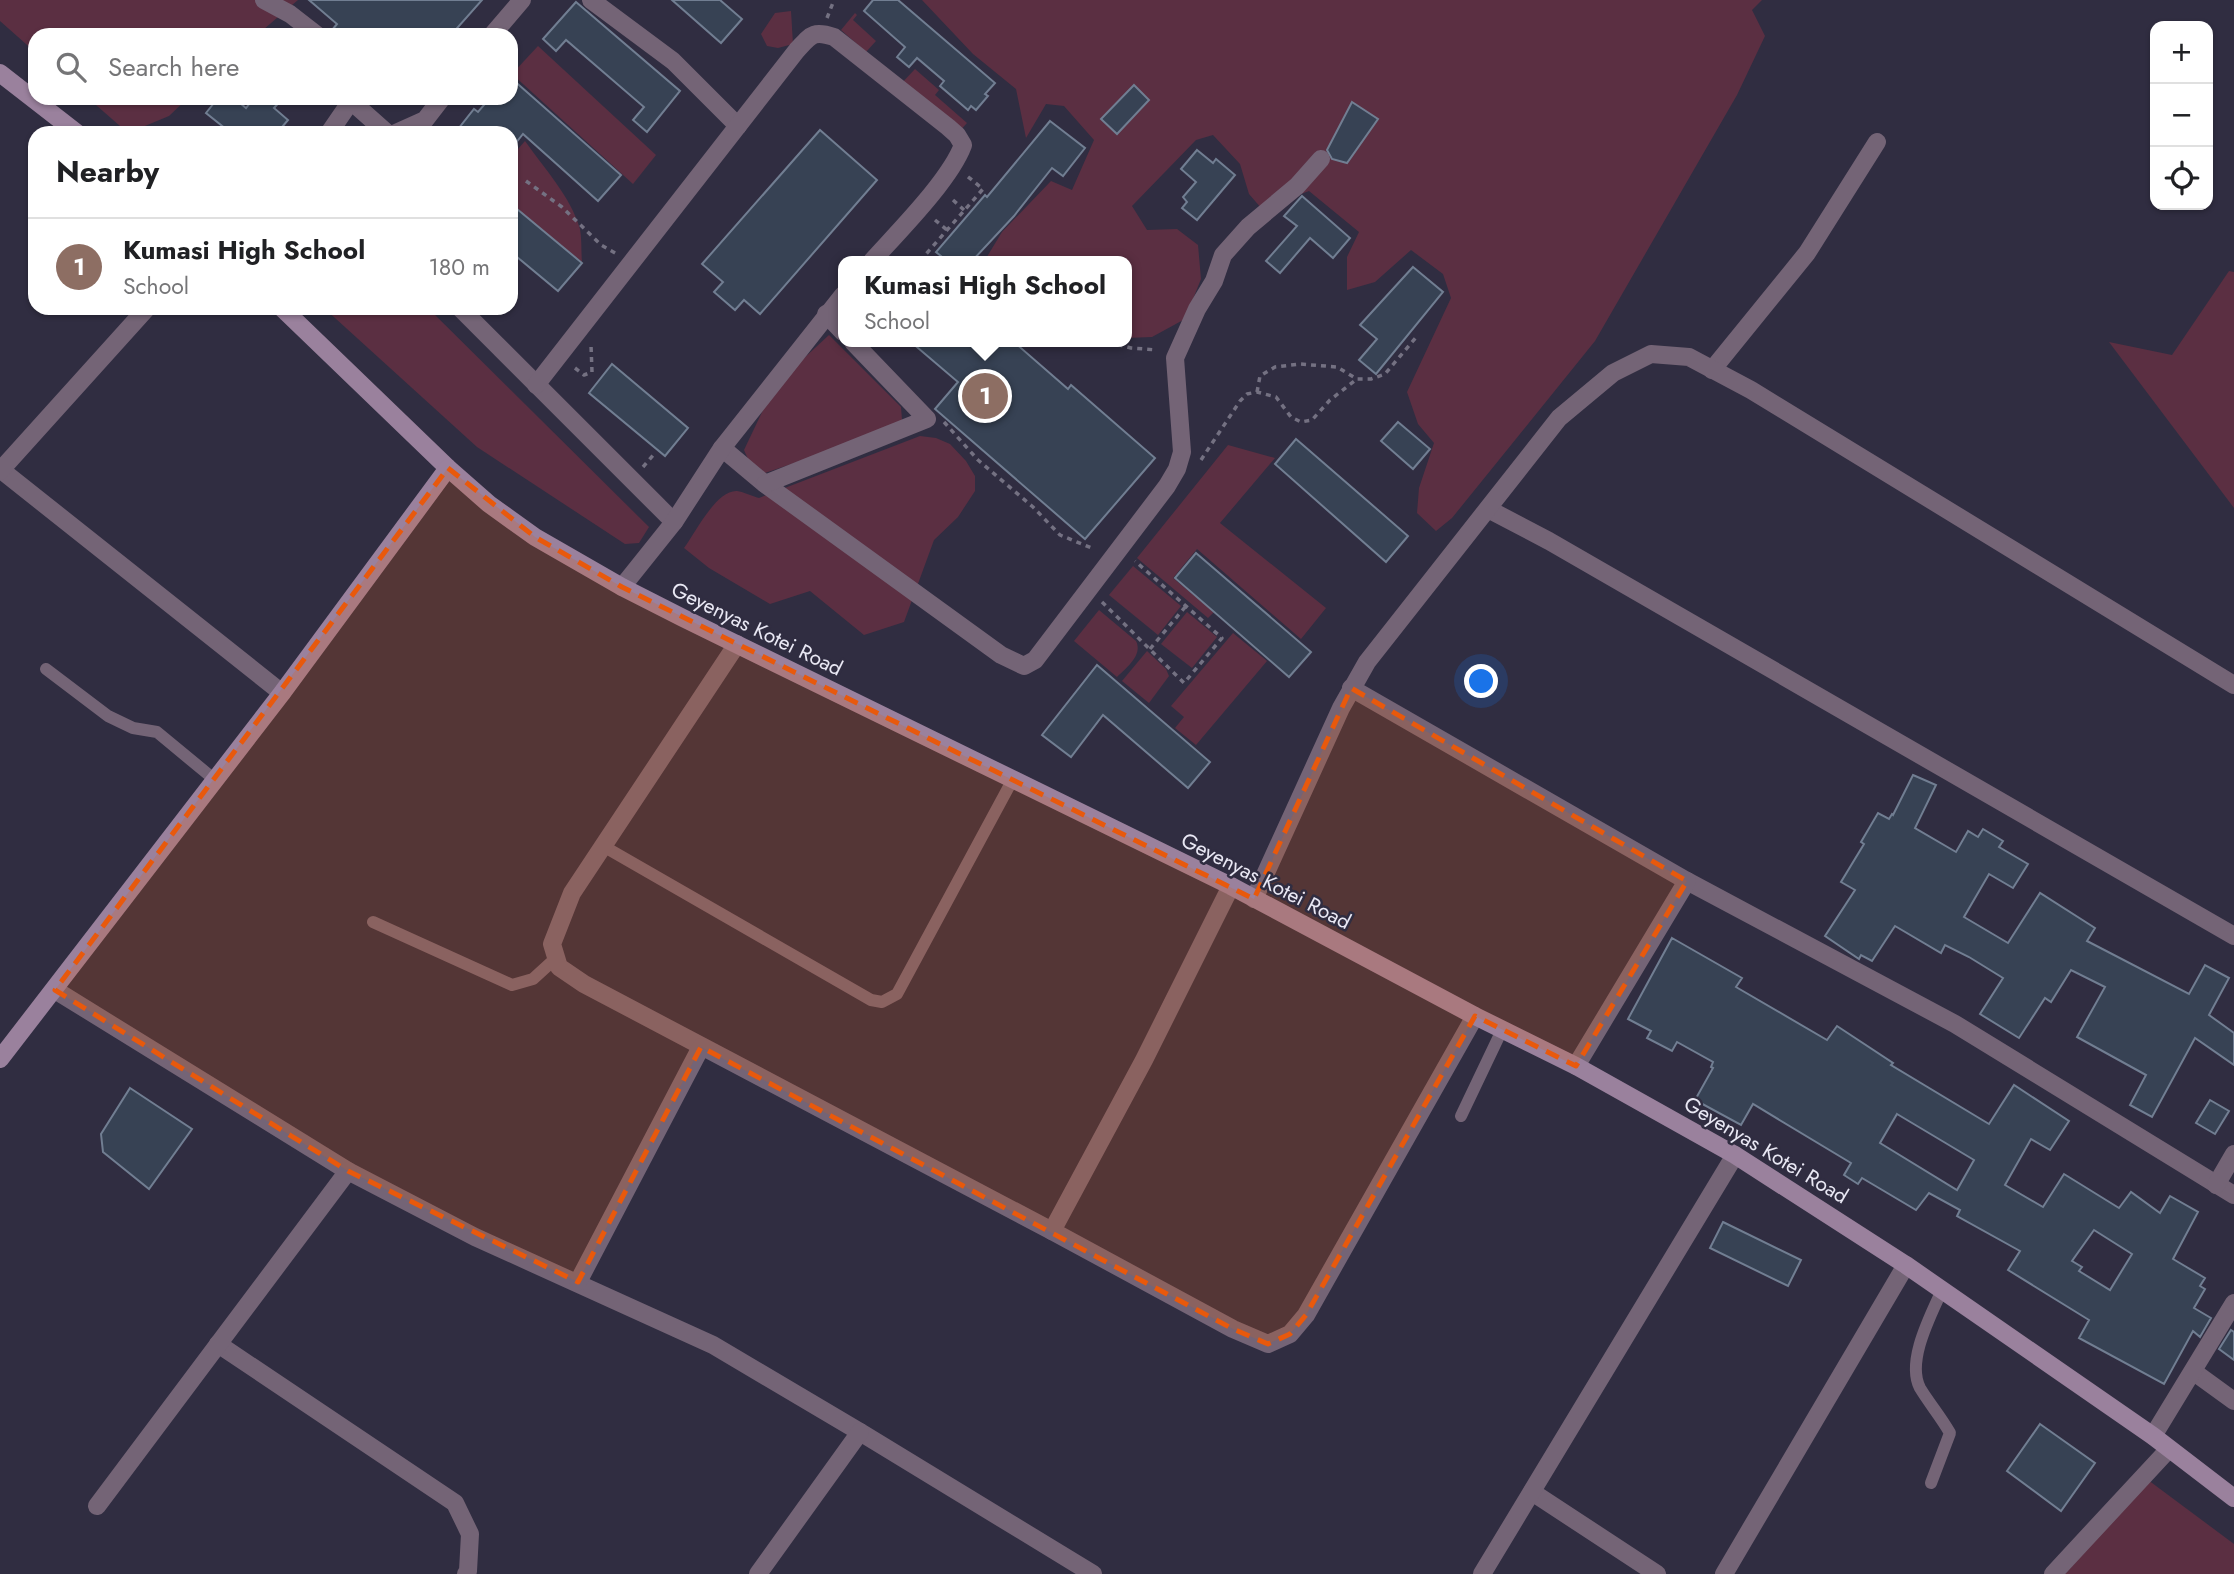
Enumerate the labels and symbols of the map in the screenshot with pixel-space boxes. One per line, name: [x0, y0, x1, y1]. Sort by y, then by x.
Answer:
pin: 1: [962, 370, 1008, 422]
street label: Geyenyas Kotei Road: [666, 574, 848, 684]
your location: [1464, 664, 1498, 698]
street label: Geyenyas Kotei Road: [1176, 825, 1356, 937]
street label: Geyenyas Kotei Road: [1678, 1089, 1854, 1211]

